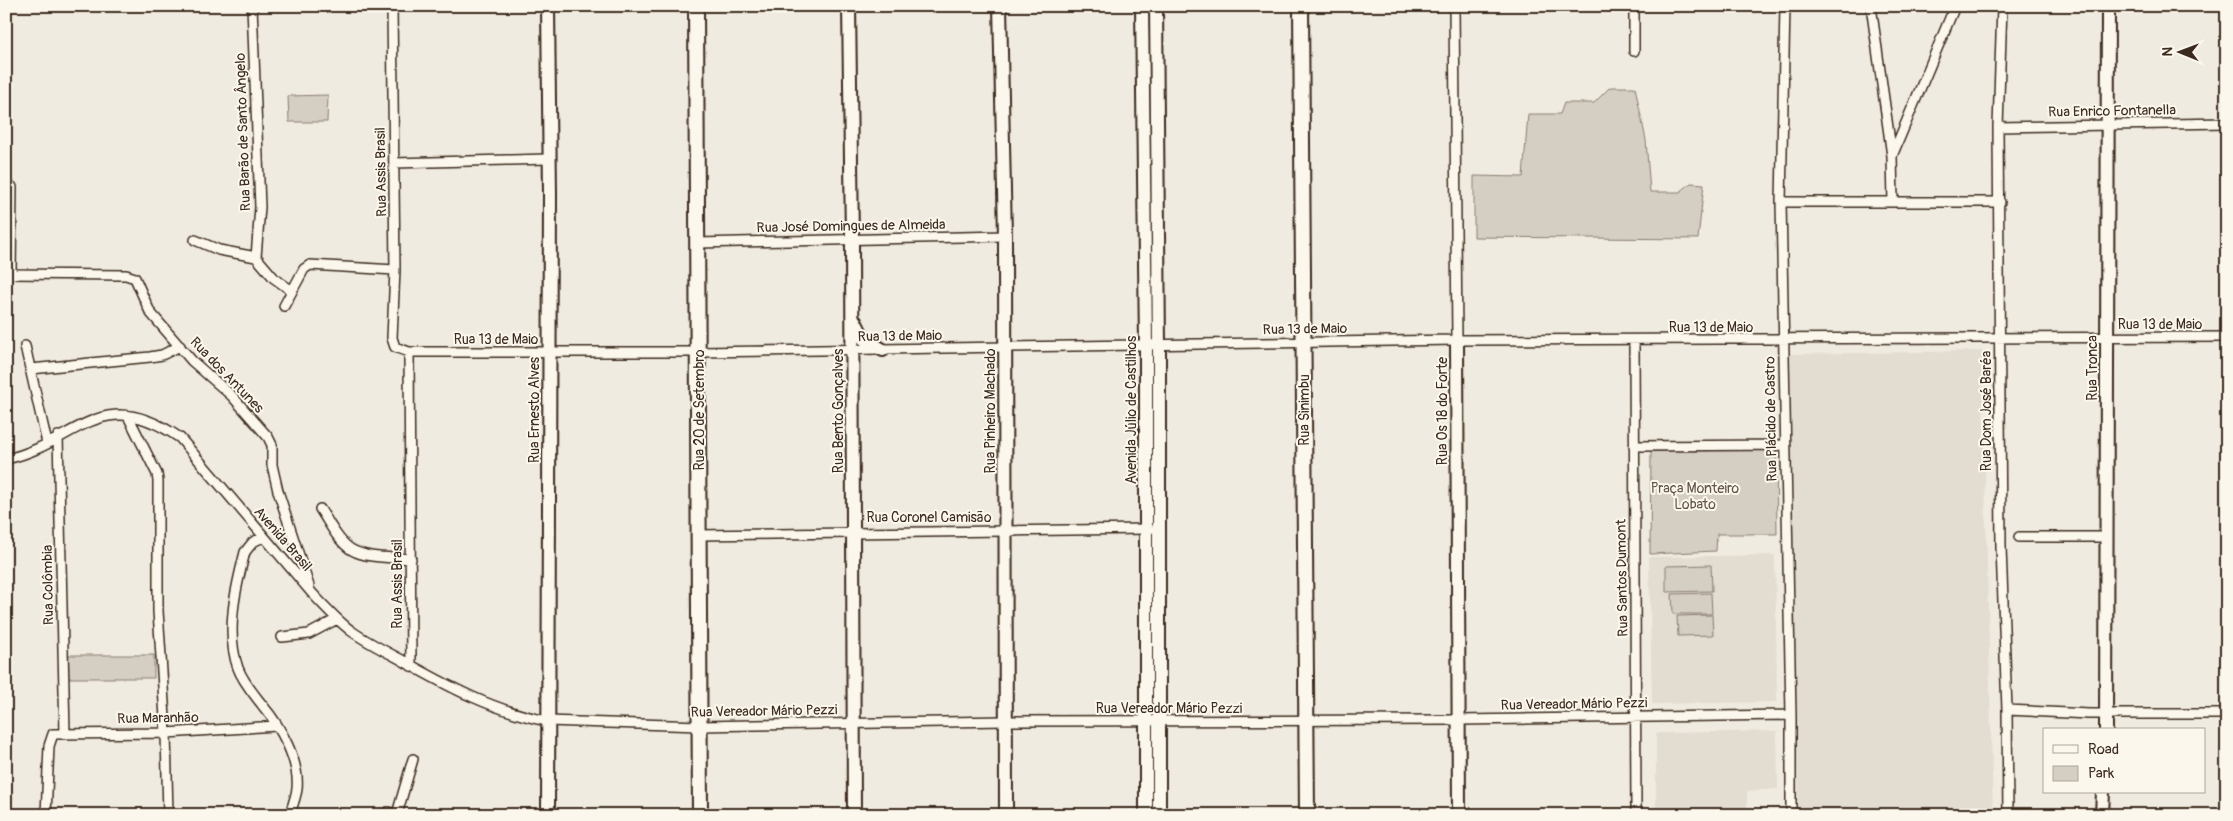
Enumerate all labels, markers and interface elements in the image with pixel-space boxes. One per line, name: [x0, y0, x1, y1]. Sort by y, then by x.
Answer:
north arrow: [2156, 28, 2206, 78]
text: N: [2159, 47, 2176, 57]
street label: Rua Barão de Santo Ângelo: [232, 52, 254, 211]
street label: Rua Enrico Fontanella: [2048, 101, 2176, 121]
street label: Rua Assis Brasil: [372, 127, 390, 217]
street label: Rua José Domingues de Almeida: [756, 216, 946, 236]
street label: Rua 13 de Maio: [2118, 316, 2203, 333]
street label: Rua 13 de Maio: [1669, 319, 1754, 336]
street label: Rua 13 de Maio: [1263, 320, 1348, 338]
street label: Rua 13 de Maio: [858, 327, 943, 345]
street label: Rua 13 de Maio: [454, 331, 539, 348]
street label: Rua dos Antunes: [187, 334, 268, 417]
street label: Avenida Júlio de Castilhos: [1123, 335, 1140, 484]
street label: Rua Tronca: [2084, 335, 2101, 401]
street label: Rua Bento Gonçalves: [830, 348, 847, 473]
street label: Rua Pinheiro Machado: [982, 348, 999, 473]
street label: Rua 20 de Setembro: [691, 349, 708, 471]
street label: Rua Dom José Baréa: [1978, 351, 1995, 471]
street label: Rua Ernesto Alves: [526, 356, 543, 463]
street label: Rua Plácido de Castro: [1761, 356, 1781, 482]
street label: Rua Os 18 do Forte: [1434, 357, 1451, 465]
street label: Rua Sinimbu: [1296, 374, 1313, 446]
park label: Praça Monteiro Lobato: [1651, 480, 1740, 513]
street label: Avenida Brasil: [251, 503, 315, 575]
street label: Rua Coronel Camisão: [866, 509, 992, 526]
street label: Rua Santos Dumont: [1612, 519, 1632, 637]
street label: Rua Assis Brasil: [389, 539, 406, 629]
street label: Rua Colômbia: [39, 545, 57, 625]
street label: Rua Vereador Mário Pezzi: [1501, 694, 1648, 714]
street label: Rua Vereador Mário Pezzi: [1096, 700, 1243, 717]
street label: Rua Vereador Mário Pezzi: [691, 701, 838, 721]
street label: Rua Maranhão: [117, 709, 199, 727]
legend: [2043, 728, 2206, 794]
text: Road: [2088, 740, 2119, 759]
text: Park: [2088, 764, 2115, 783]

